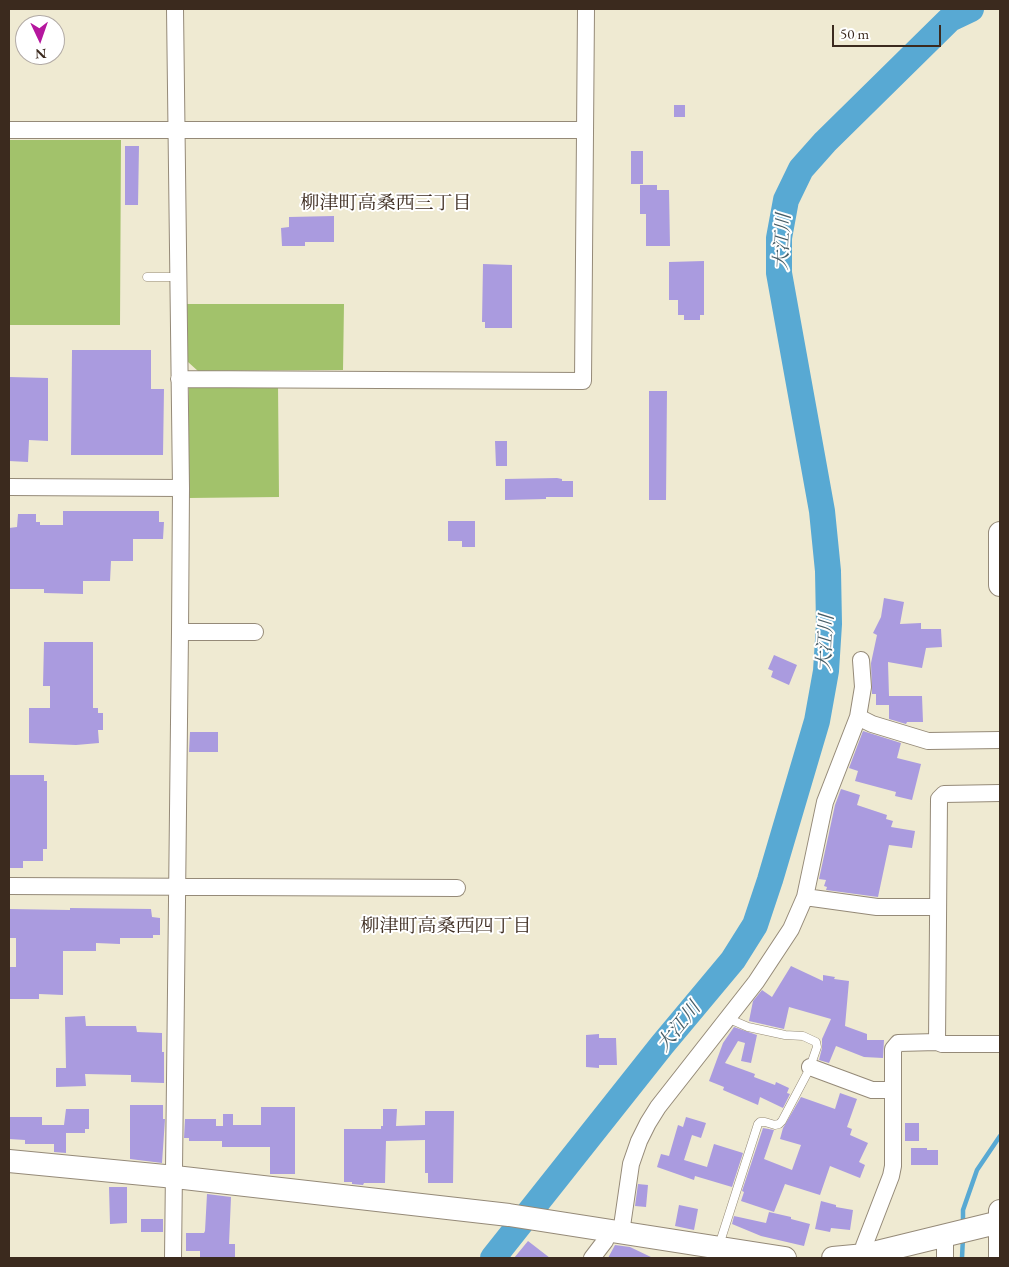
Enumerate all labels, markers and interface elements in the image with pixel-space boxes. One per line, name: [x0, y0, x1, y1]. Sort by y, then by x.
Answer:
north arrow: [15, 15, 65, 65]
scale bar: [834, 15, 943, 47]
text: 50 m: [840, 24, 869, 43]
text: N: [35, 45, 47, 63]
district label: 柳津町高桑西三丁目: [301, 193, 471, 215]
water label: 大江川: [770, 213, 796, 271]
water label: 大江川: [813, 614, 839, 672]
district label: 柳津町高桑西四丁目: [361, 916, 531, 938]
water label: 大江川: [652, 998, 706, 1056]

